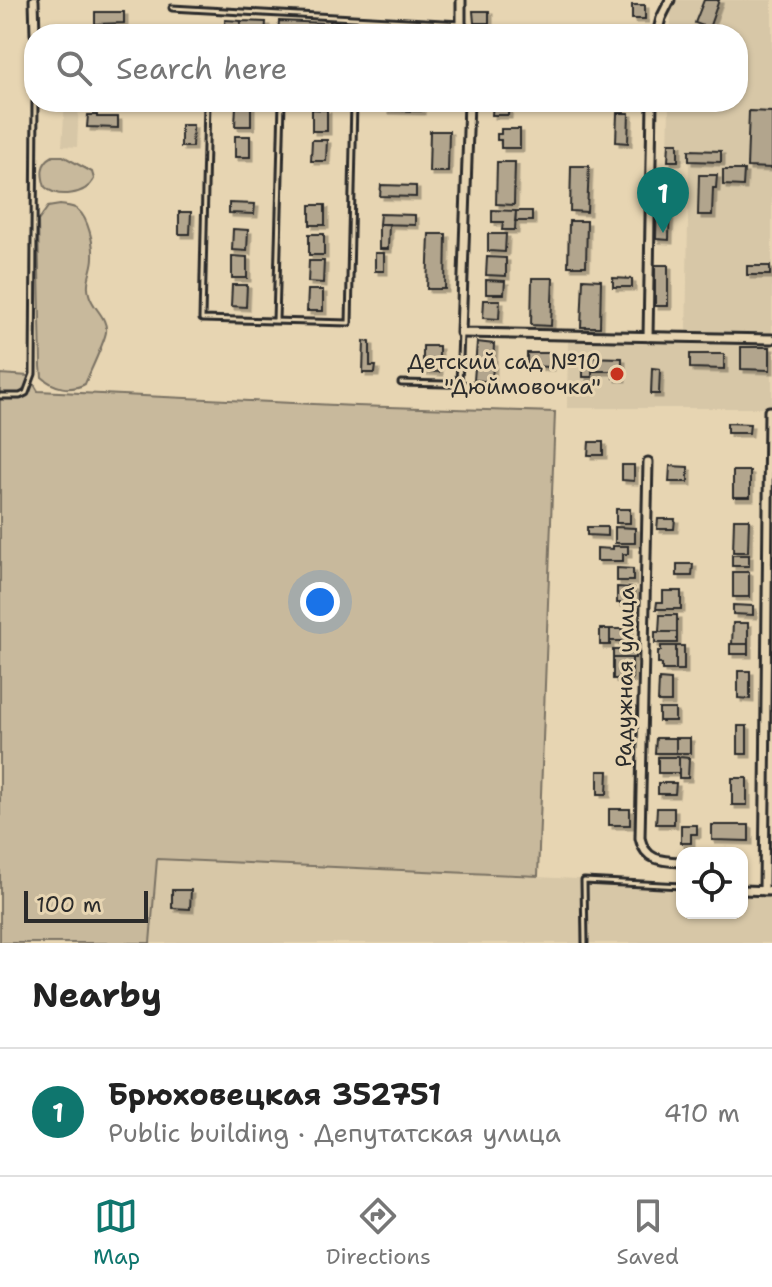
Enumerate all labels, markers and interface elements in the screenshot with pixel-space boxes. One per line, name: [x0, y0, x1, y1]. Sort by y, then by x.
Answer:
search box: [24, 24, 748, 112]
icon: search: [52, 46, 96, 90]
text: Search here: [116, 48, 287, 89]
pin: 1: [637, 167, 689, 233]
place label: Детский сад №10 "Дюймовочка": [407, 347, 601, 401]
marker: Детский сад №10 "Дюймовочка": [608, 365, 626, 383]
your location: [300, 582, 340, 622]
street label: Радужная улица: [609, 586, 641, 768]
map controls: [676, 847, 748, 919]
button: locate: [676, 847, 748, 919]
scale bar: [24, 887, 148, 923]
text: 100 m: [36, 890, 102, 919]
text: Nearby: [32, 972, 162, 1018]
text: Брюховецкая 352751: [108, 1074, 441, 1115]
text: 1: [52, 1095, 64, 1130]
text: 410 m: [663, 1095, 740, 1130]
text: Public building · Депутатская улица: [108, 1115, 561, 1150]
tab: Map: [93, 1194, 140, 1271]
tab: Directions: [326, 1194, 431, 1271]
tab: Saved: [617, 1194, 679, 1271]

